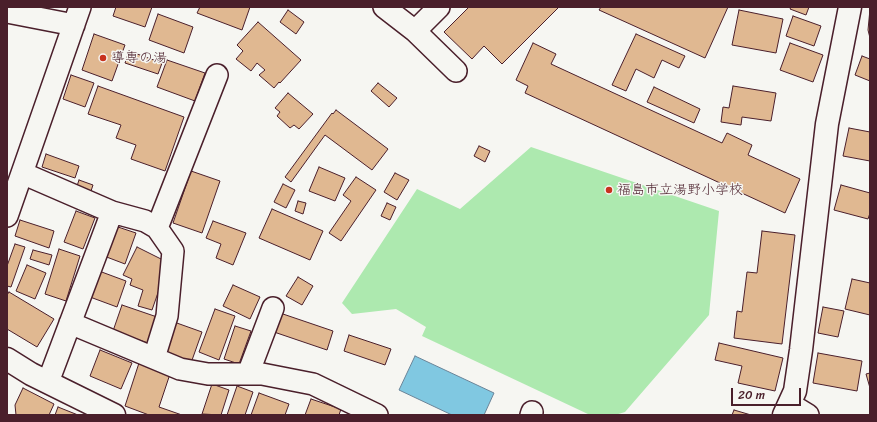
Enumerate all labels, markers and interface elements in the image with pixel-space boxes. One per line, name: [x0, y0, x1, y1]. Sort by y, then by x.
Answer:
place label: 導専の湯: [111, 50, 167, 66]
marker: 導専の湯: [98, 53, 108, 63]
place label: 福島市立湯野小学校: [617, 182, 743, 198]
marker: 福島市立湯野小学校: [604, 185, 614, 195]
scale bar: [733, 380, 803, 406]
text: 20 m: [738, 384, 765, 406]

